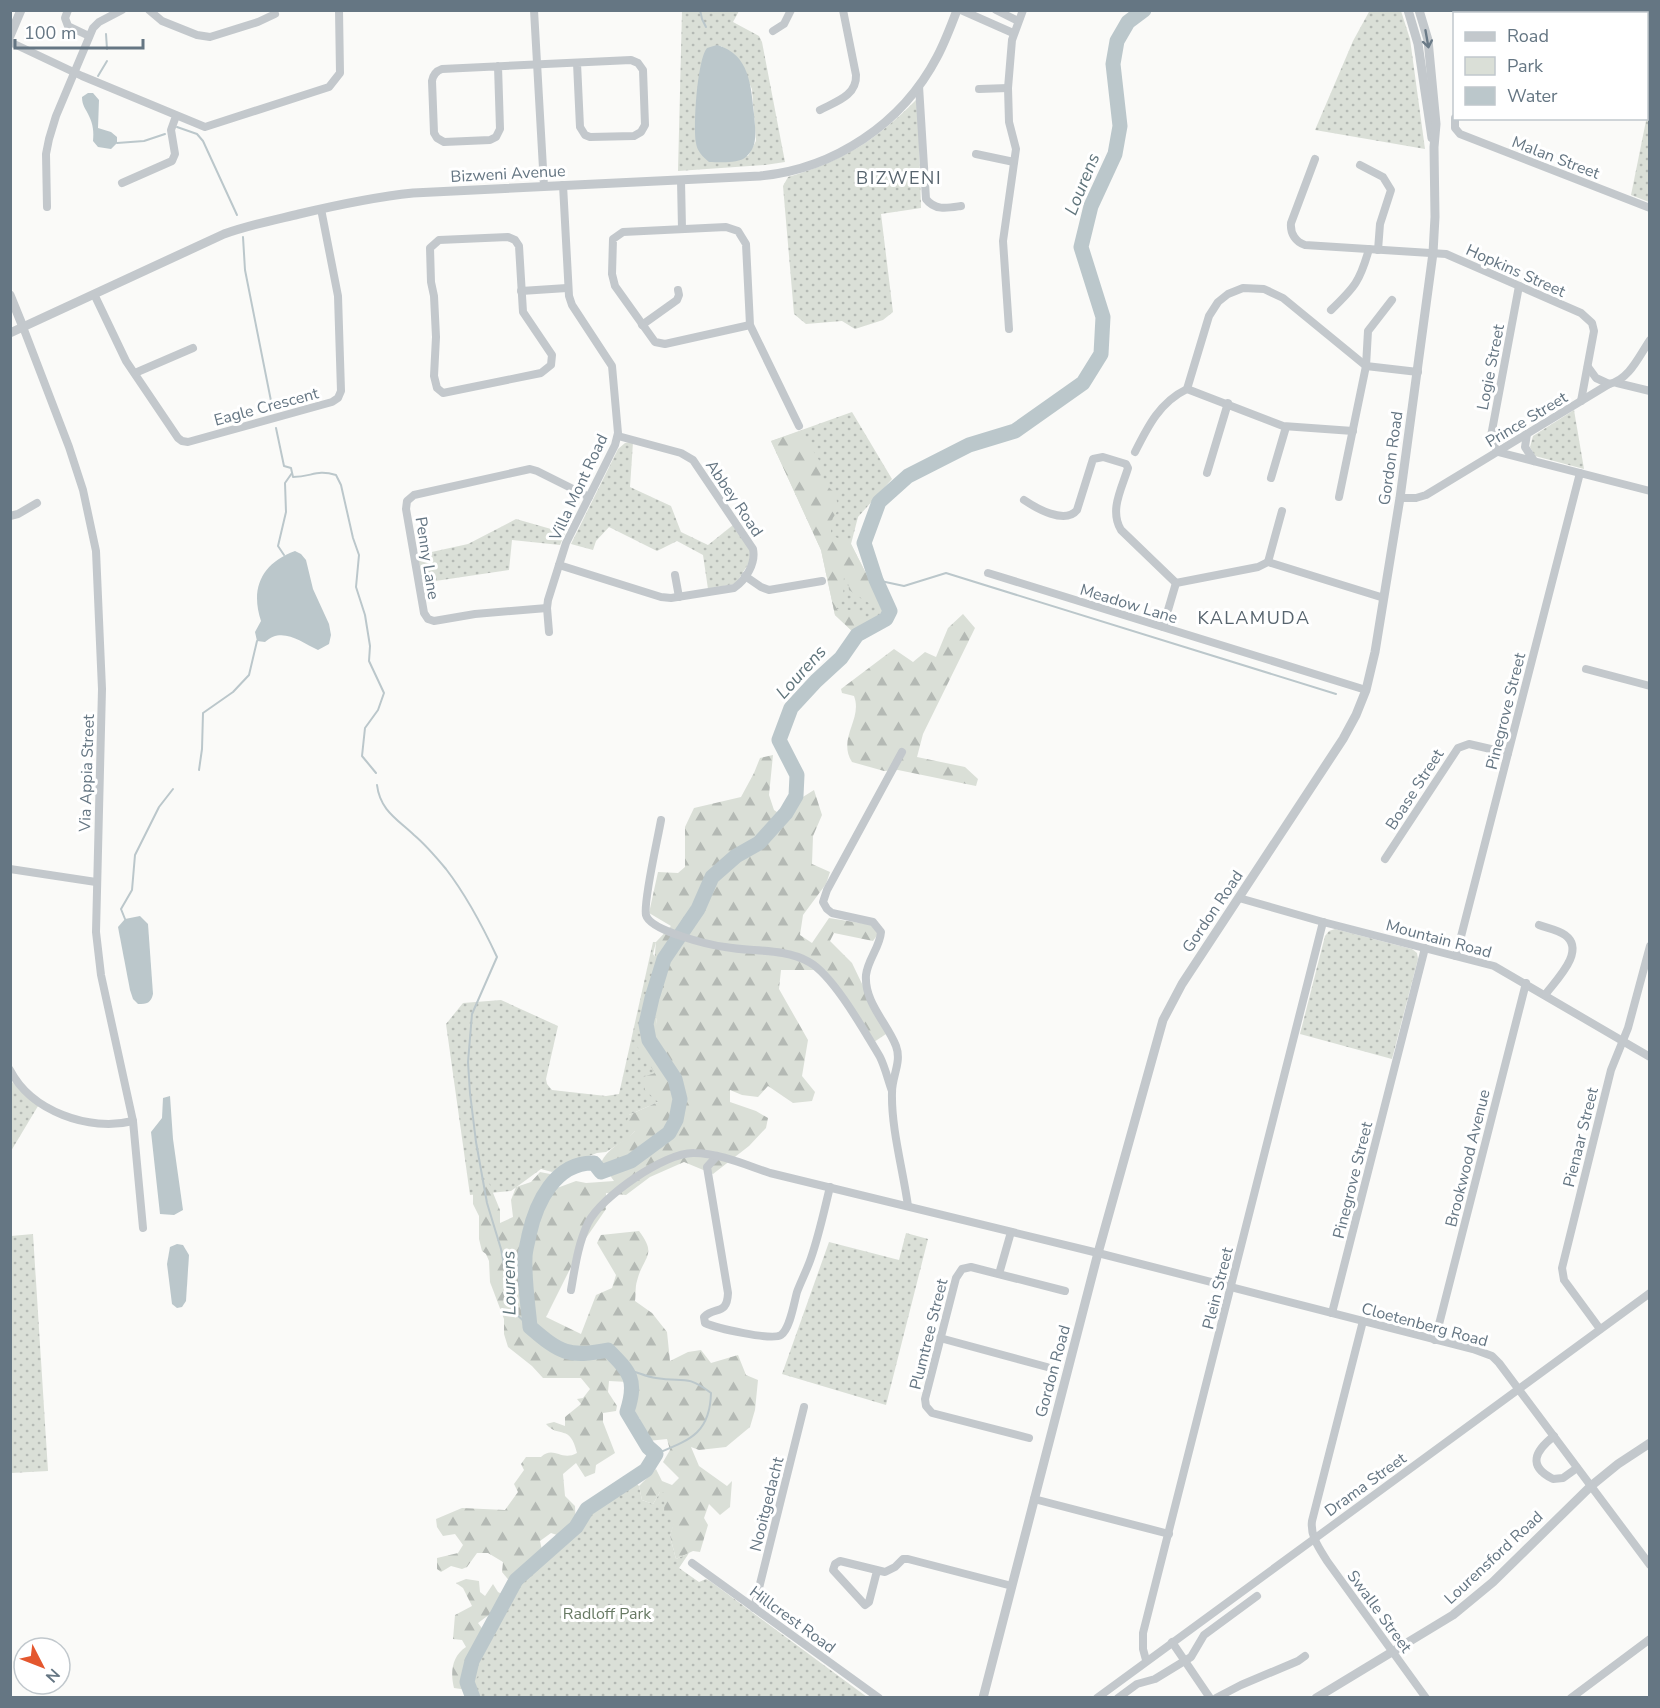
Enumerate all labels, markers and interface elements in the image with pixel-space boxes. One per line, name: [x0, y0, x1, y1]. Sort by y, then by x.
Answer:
scale bar: [15, 12, 142, 50]
legend: [1453, 12, 1648, 120]
text: 100 m: [24, 21, 76, 45]
text: Road: [1507, 24, 1549, 48]
one-way arrow: [1422, 29, 1433, 49]
text: Park: [1507, 54, 1544, 78]
text: Water: [1507, 84, 1558, 108]
street label: Malan Street: [1509, 131, 1603, 185]
water label: Lourens: [1059, 150, 1105, 218]
street label: Bizweni Avenue: [450, 160, 566, 188]
district label: BIZWENI: [856, 166, 942, 190]
street label: Hopkins Street: [1462, 239, 1569, 303]
street label: Logie Street: [1472, 322, 1510, 412]
street label: Eagle Crescent: [212, 382, 321, 431]
street label: Prince Street: [1481, 387, 1572, 453]
street label: Gordon Road: [1374, 410, 1408, 507]
street label: Villa Mont Road: [544, 430, 613, 545]
street label: Abbey Road: [700, 456, 768, 541]
street label: Penny Lane: [410, 515, 444, 601]
street label: Meadow Lane: [1077, 579, 1180, 629]
district label: KALAMUDA: [1197, 606, 1311, 630]
water label: Lourens: [770, 640, 832, 704]
street label: Pinegrove Street: [1481, 650, 1531, 772]
street label: Via Appia Street: [74, 713, 100, 833]
street label: Boase Street: [1381, 745, 1449, 834]
street label: Gordon Road: [1177, 866, 1248, 957]
street label: Mountain Road: [1383, 914, 1494, 964]
street label: Pienaar Street: [1558, 1085, 1604, 1189]
street label: Brookwood Avenue: [1440, 1087, 1496, 1229]
street label: Pinegrove Street: [1328, 1119, 1378, 1241]
street label: Plein Street: [1197, 1245, 1239, 1332]
water label: Lourens: [496, 1251, 522, 1315]
street label: Plumtree Street: [905, 1276, 953, 1392]
street label: Cloetenberg Road: [1359, 1298, 1490, 1352]
street label: Gordon Road: [1030, 1323, 1076, 1420]
street label: Drama Street: [1320, 1447, 1411, 1522]
street label: Nooitgedacht: [745, 1454, 789, 1554]
street label: Lourensford Road: [1439, 1506, 1548, 1609]
street label: Swalle Street: [1342, 1566, 1417, 1658]
street label: Hillcrest Road: [745, 1581, 840, 1659]
park label: Radloff Park: [563, 1603, 652, 1625]
north arrow: [12, 1636, 72, 1696]
text: N: [40, 1664, 65, 1687]

